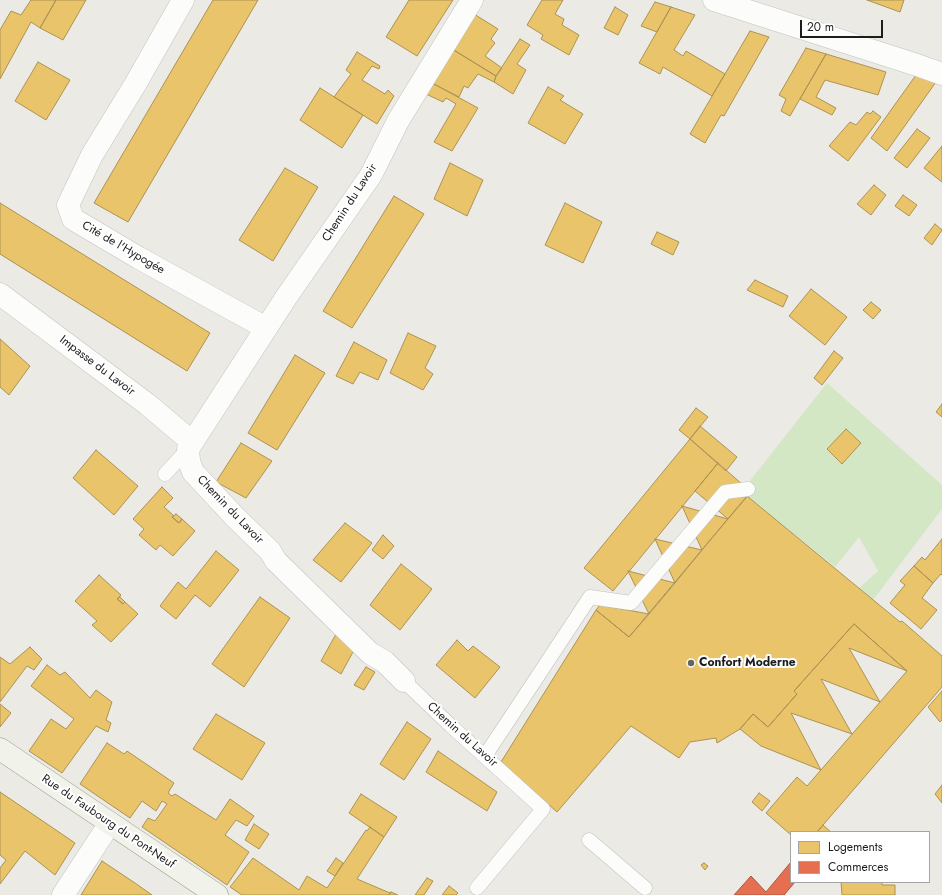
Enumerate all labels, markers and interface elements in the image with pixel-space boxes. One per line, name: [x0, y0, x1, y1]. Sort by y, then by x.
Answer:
scale bar: [802, 12, 885, 38]
text: 20 m: [807, 18, 834, 36]
street label: Chemin du Lavoir: [320, 161, 380, 245]
street label: Cité de l'Hypogée: [79, 218, 167, 278]
street label: Impasse du Lavoir: [56, 333, 138, 399]
street label: Chemin du Lavoir: [194, 473, 266, 547]
place label: Confort Moderne: [699, 656, 796, 670]
marker: Confort Moderne: [686, 658, 696, 668]
street label: Chemin du Lavoir: [424, 700, 500, 770]
street label: Rue du Faubourg du Pont-Neuf: [39, 772, 177, 872]
legend: [790, 831, 930, 883]
text: Logements: [828, 838, 883, 856]
text: Commerces: [828, 858, 888, 876]

